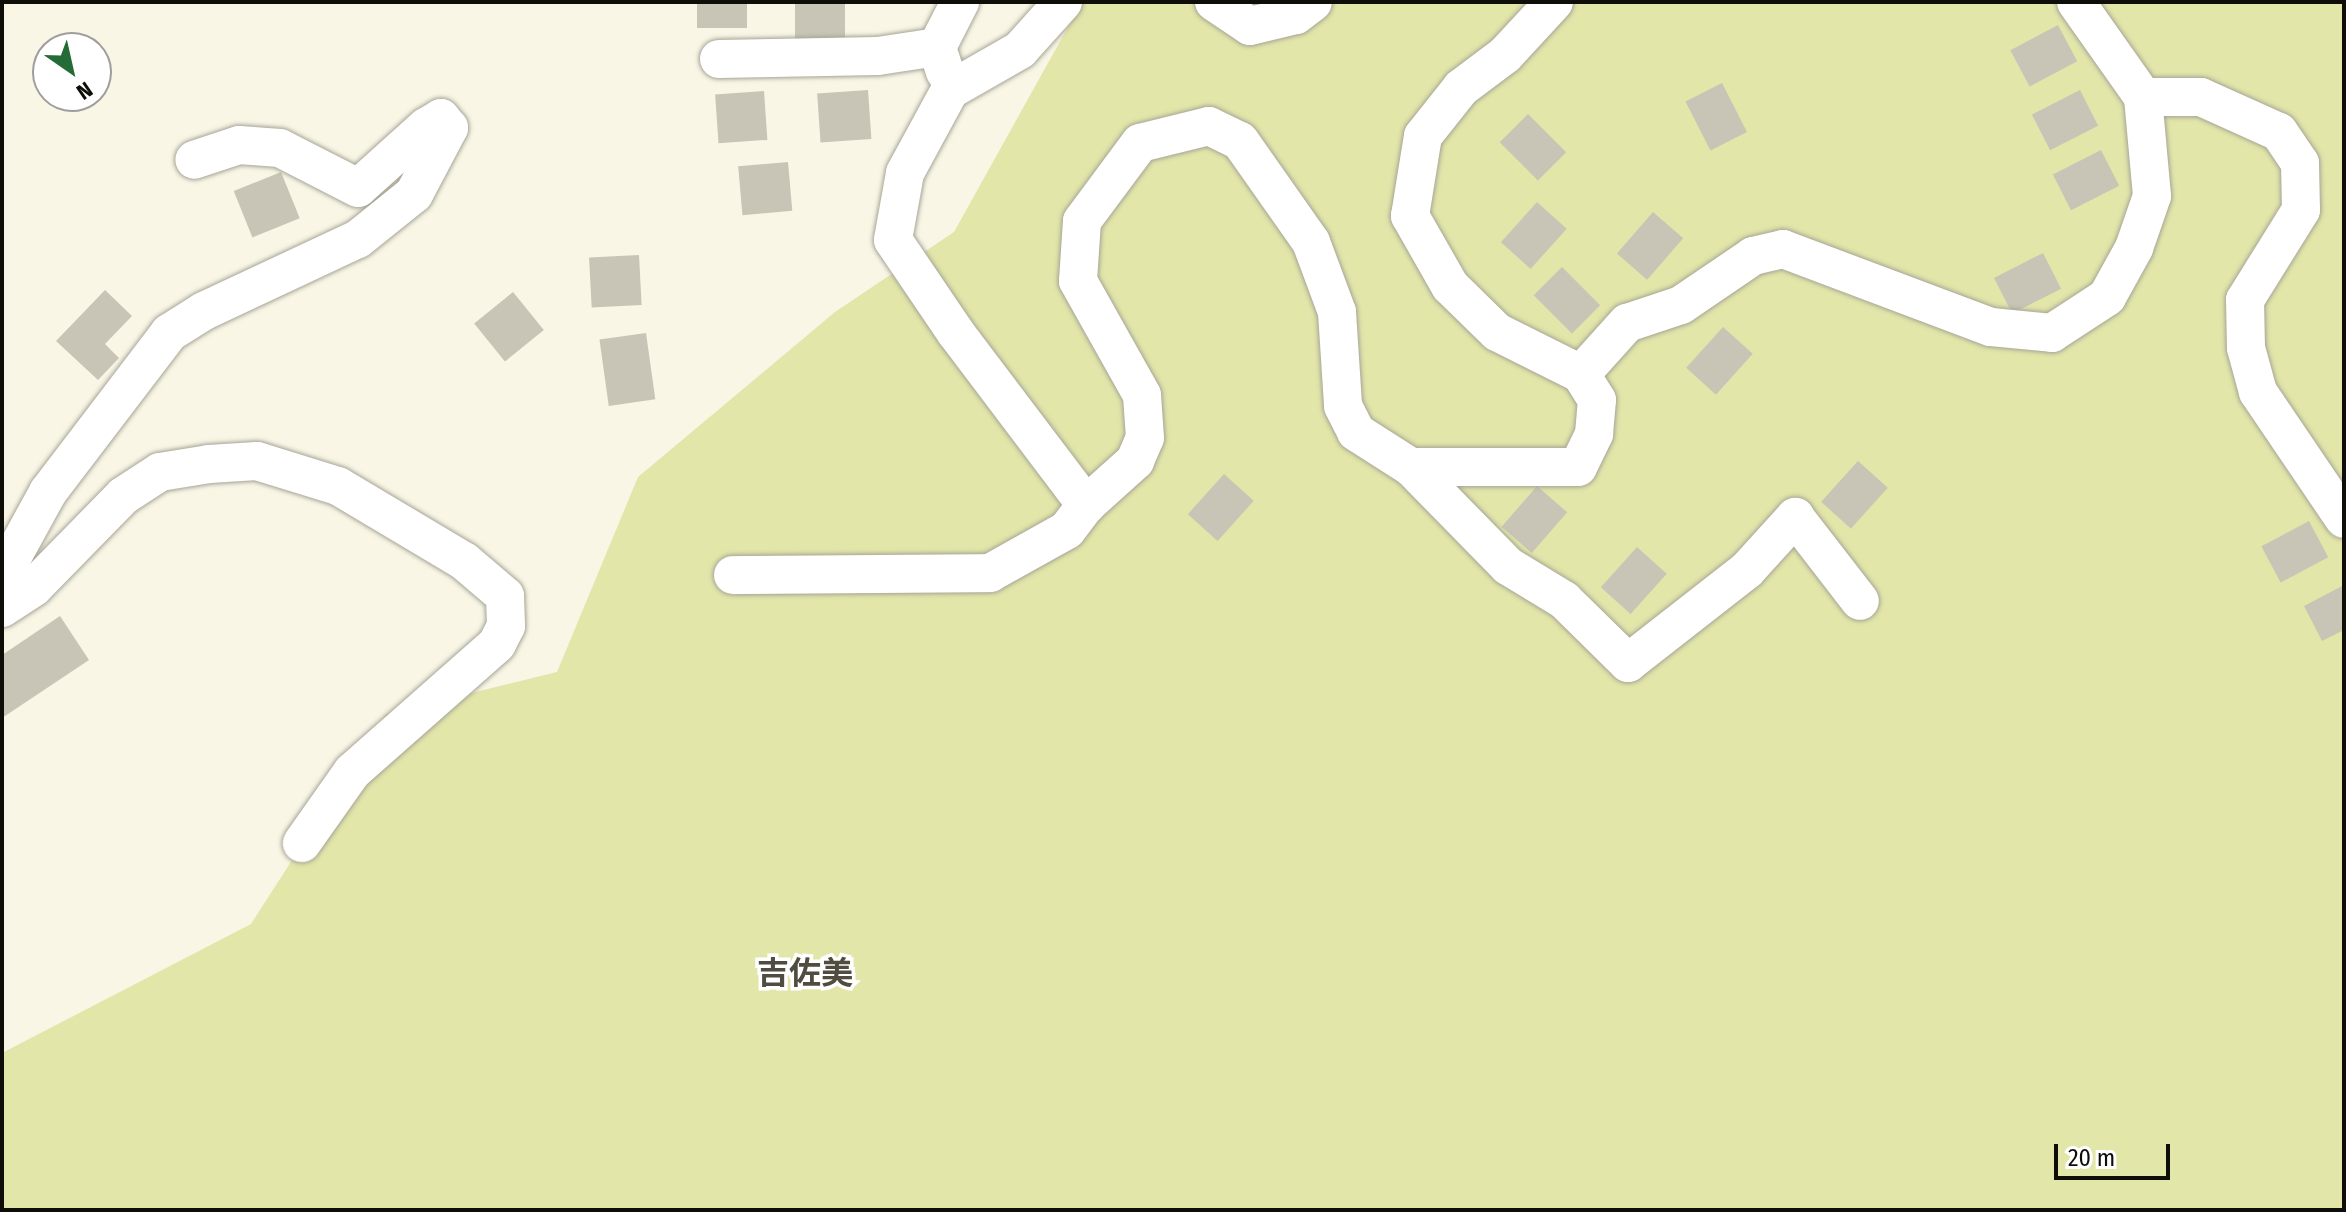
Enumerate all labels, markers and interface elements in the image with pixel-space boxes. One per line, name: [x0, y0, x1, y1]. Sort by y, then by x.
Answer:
north arrow: [32, 32, 112, 112]
text: N: [72, 76, 98, 106]
district label: 吉佐美: [757, 954, 853, 992]
scale bar: [2058, 1128, 2174, 1178]
text: 20 m: [2068, 1144, 2115, 1172]

